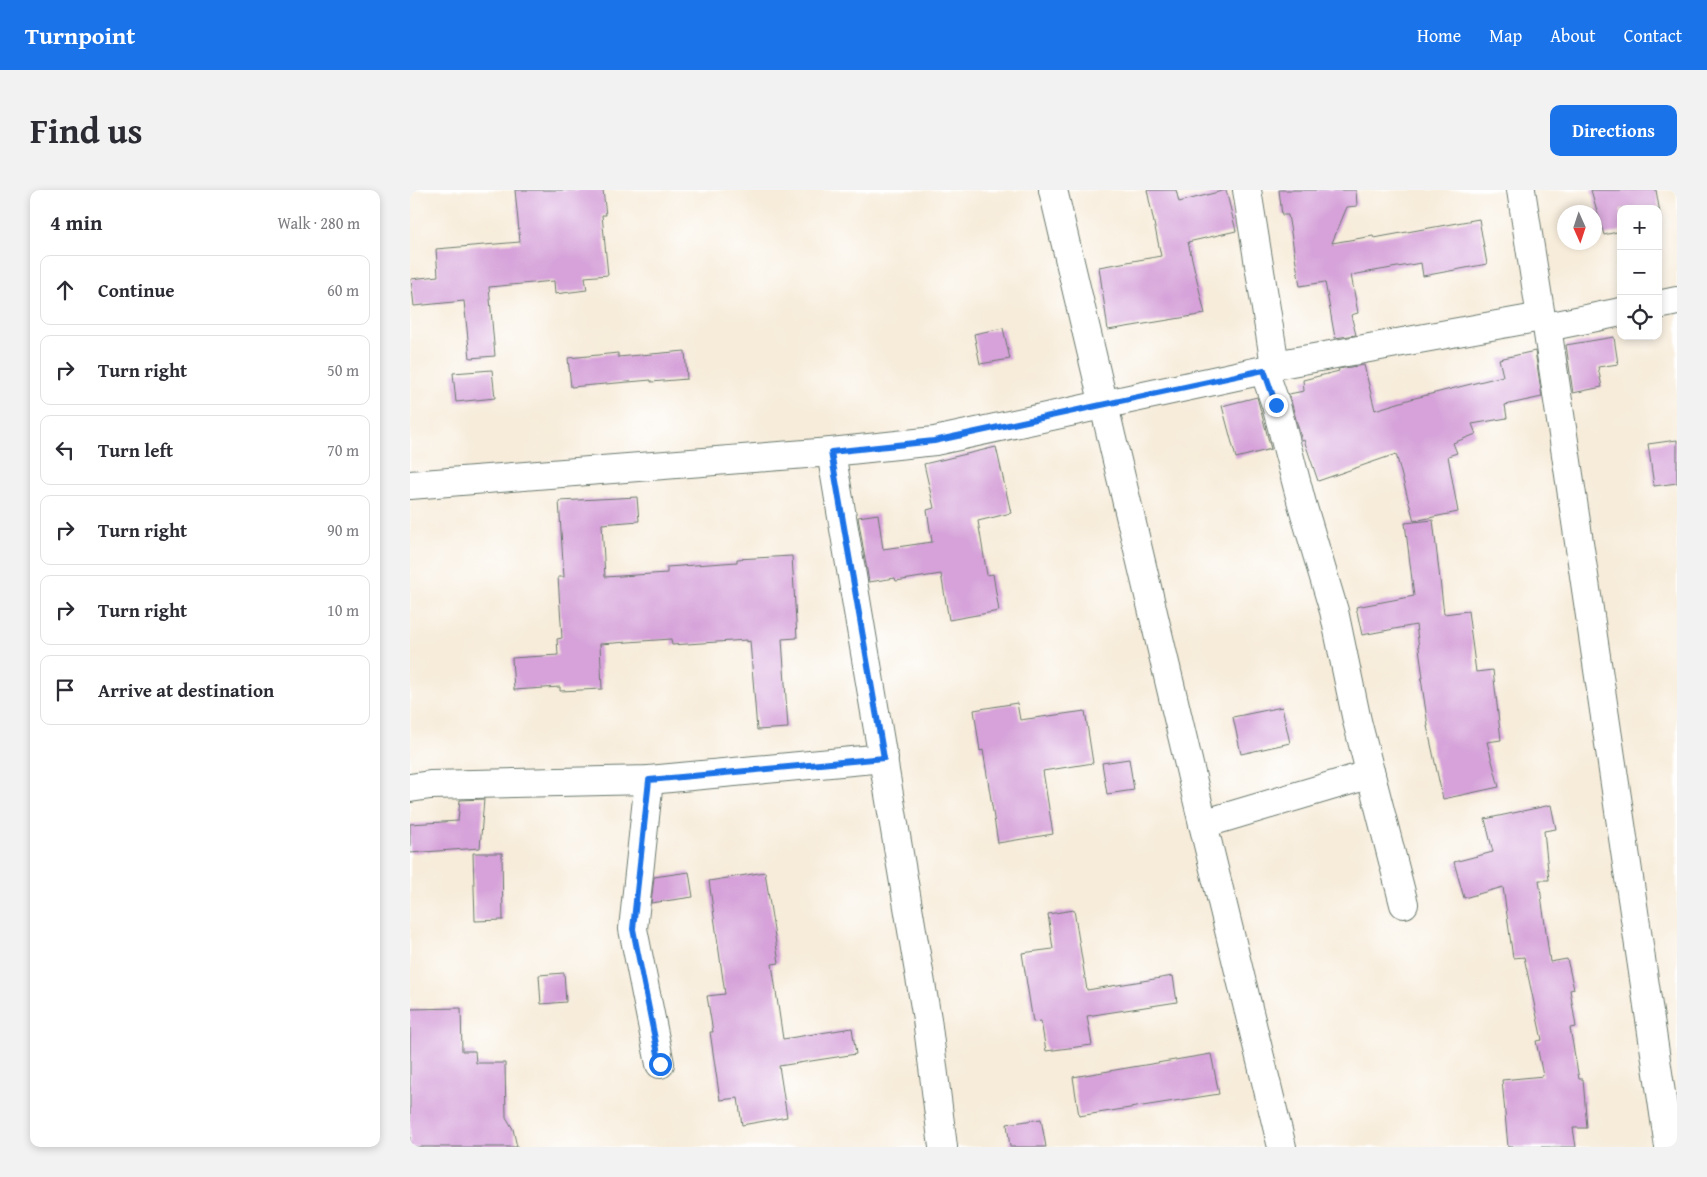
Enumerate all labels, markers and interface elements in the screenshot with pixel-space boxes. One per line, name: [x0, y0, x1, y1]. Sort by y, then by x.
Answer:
text: Turnpoint: [25, 18, 135, 53]
text: Home: [1417, 22, 1461, 49]
text: Map: [1489, 22, 1522, 49]
text: About: [1550, 22, 1596, 49]
text: Contact: [1624, 22, 1682, 49]
text: Find us: [30, 105, 143, 156]
button: Directions: [1550, 105, 1677, 156]
north arrow: [1557, 205, 1602, 250]
map controls: [1617, 205, 1662, 340]
button: +: [1617, 205, 1662, 250]
text: 4 min: [50, 207, 102, 238]
text: Walk · 280 m: [277, 211, 360, 235]
button: −: [1617, 250, 1662, 295]
icon: ahead: [51, 276, 79, 304]
text: Continue: [98, 276, 175, 304]
text: 60 m: [327, 278, 359, 302]
button: locate: [1617, 295, 1662, 340]
icon: right: [51, 356, 79, 384]
text: Turn right: [98, 356, 187, 384]
text: 50 m: [327, 358, 359, 382]
route end: [1265, 394, 1288, 417]
icon: left: [51, 436, 79, 464]
text: Turn left: [98, 436, 173, 464]
text: 70 m: [327, 438, 359, 462]
icon: right: [51, 516, 79, 544]
text: Turn right: [98, 516, 187, 544]
text: 90 m: [327, 518, 359, 542]
icon: right: [51, 596, 79, 624]
text: Turn right: [98, 596, 187, 624]
text: 10 m: [327, 598, 359, 622]
icon: arrive: [51, 676, 79, 704]
text: Arrive at destination: [98, 676, 274, 704]
route start: [649, 1053, 672, 1076]

